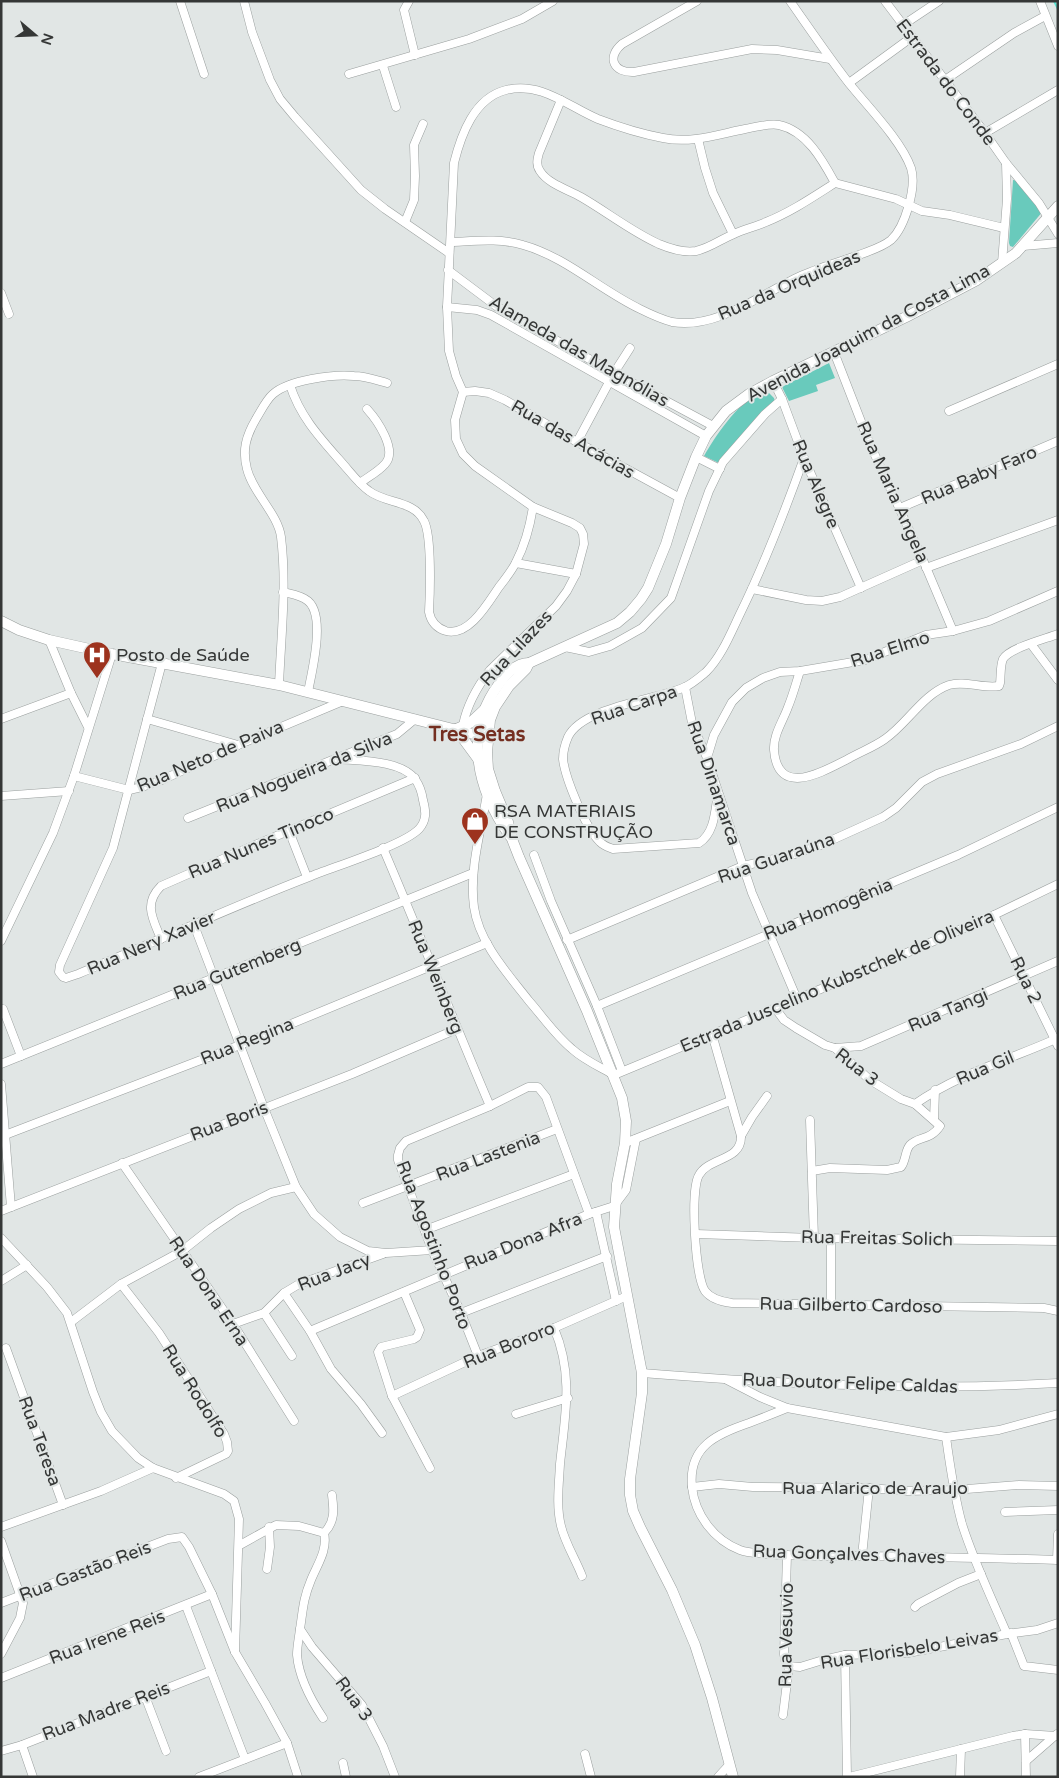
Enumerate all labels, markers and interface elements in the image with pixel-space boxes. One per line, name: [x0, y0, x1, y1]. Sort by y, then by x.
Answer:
north arrow: [10, 10, 60, 60]
street label: Estrada do Conde: [891, 14, 1001, 150]
text: N: [37, 31, 57, 47]
street label: Rua da Orquideas: [714, 245, 864, 325]
street label: Avenida Joaquim da Costa Lima: [743, 259, 993, 407]
street label: Alameda das Magnólias: [485, 290, 673, 412]
street label: Rua das Acácias: [507, 395, 639, 483]
street label: Rua Maria Angela: [852, 418, 934, 566]
street label: Rua Alegre: [787, 436, 845, 532]
street label: Rua Baby Faro: [918, 441, 1040, 509]
street label: Rua Lilazes: [475, 605, 557, 691]
street label: Rua Elmo: [848, 626, 932, 672]
hospital icon: Posto de Saúde: [82, 640, 112, 679]
place label: Posto de Saúde: [116, 644, 250, 666]
street label: Rua Carpa: [588, 680, 680, 730]
street label: Rua Neto de Paiva: [133, 715, 287, 797]
street label: Rua Dinamarca: [682, 718, 746, 848]
district label: Tres Setas: [428, 723, 526, 747]
street label: Rua Nogueira da Silva: [213, 727, 395, 817]
place label: RSA MATERIAIS DE CONSTRUÇÃO: [494, 800, 653, 843]
street label: Rua Nunes Tinoco: [185, 802, 337, 884]
shop icon: RSA MATERIAIS DE CONSTRUÇÃO: [460, 806, 490, 845]
street label: Rua Guaraúna: [715, 828, 837, 888]
street label: Rua Homogênia: [760, 873, 896, 945]
street label: Estrada Juscelino Kubstchek de Oliveira: [677, 905, 997, 1057]
street label: Rua Nery Xavier: [84, 906, 219, 980]
street label: Rua Weinberg: [403, 917, 469, 1037]
street label: Rua Gutemberg: [170, 933, 304, 1005]
street label: Rua 2: [1005, 953, 1047, 1007]
street label: Rua Tangi: [905, 983, 991, 1037]
street label: Rua Regina: [197, 1012, 297, 1070]
street label: Rua 3: [831, 1043, 883, 1091]
street label: Rua Gil: [953, 1046, 1017, 1090]
street label: Rua Boris: [187, 1096, 271, 1146]
street label: Rua Lastenia: [433, 1126, 543, 1186]
street label: Rua Agostinho Porto: [392, 1158, 476, 1333]
street label: Rua Dona Afra: [461, 1207, 585, 1275]
street label: Rua Freitas Solich: [801, 1226, 953, 1250]
street label: Rua Dona Erna: [164, 1232, 254, 1350]
street label: Rua Jacy: [294, 1248, 374, 1296]
street label: Rua Gilberto Cardoso: [759, 1292, 943, 1318]
street label: Rua Bororo: [460, 1317, 558, 1373]
street label: Rua Rodolfo: [157, 1340, 233, 1442]
street label: Rua Doutor Felipe Caldas: [742, 1368, 958, 1398]
street label: Rua Teresa: [14, 1393, 66, 1489]
street label: Rua Alarico de Araujo: [782, 1477, 968, 1499]
street label: Rua Gastão Reis: [16, 1536, 154, 1606]
street label: Rua Gonçalves Chaves: [752, 1540, 946, 1568]
street label: Rua Vesuvio: [774, 1582, 798, 1688]
street label: Rua Irene Reis: [46, 1605, 168, 1669]
street label: Rua Florisbelo Leivas: [819, 1624, 999, 1674]
street label: Rua 3: [330, 1672, 378, 1726]
street label: Rua Madre Reis: [39, 1677, 173, 1745]

